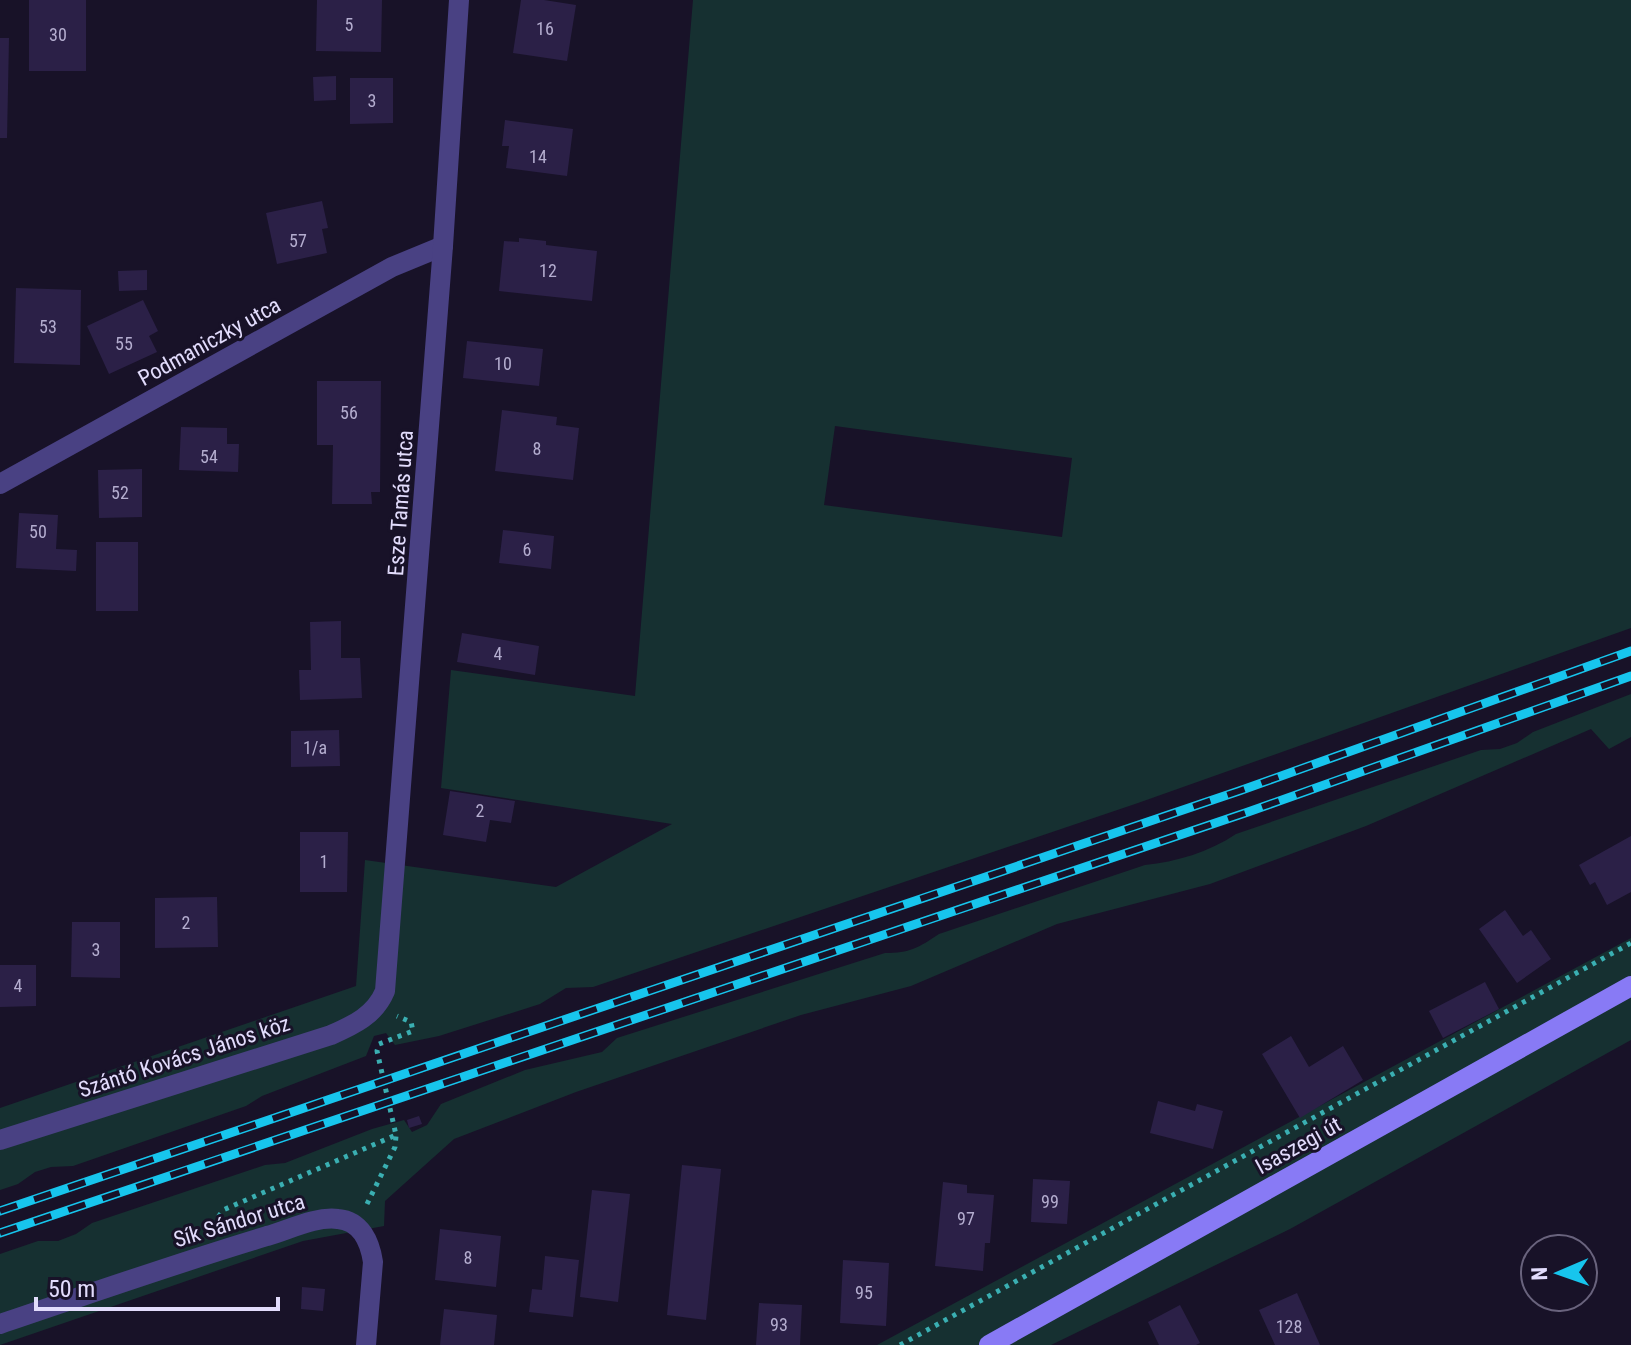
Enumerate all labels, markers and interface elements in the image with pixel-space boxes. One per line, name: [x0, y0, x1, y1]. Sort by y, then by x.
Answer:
house number: 5: [345, 14, 354, 35]
house number: 16: [536, 18, 554, 39]
house number: 30: [49, 24, 67, 45]
house number: 3: [368, 90, 376, 111]
house number: 14: [529, 146, 547, 167]
house number: 57: [289, 230, 307, 251]
house number: 12: [539, 260, 557, 281]
street label: Podmaniczky utca: [134, 292, 285, 391]
house number: 53: [39, 316, 57, 337]
house number: 55: [115, 333, 133, 354]
house number: 10: [494, 353, 512, 374]
house number: 56: [340, 402, 358, 423]
street label: Esze Tamás utca: [383, 429, 418, 577]
house number: 8: [533, 438, 541, 459]
house number: 54: [200, 446, 218, 467]
house number: 52: [111, 482, 129, 503]
house number: 50: [29, 521, 47, 542]
house number: 6: [523, 539, 531, 560]
house number: 4: [494, 643, 503, 664]
house number: 1/a: [303, 737, 327, 758]
house number: 2: [476, 800, 485, 821]
house number: 1: [320, 851, 328, 872]
house number: 2: [182, 912, 191, 933]
house number: 3: [92, 939, 100, 960]
house number: 4: [14, 975, 23, 996]
street label: Szántó Kovács János köz: [75, 1010, 293, 1102]
street label: Isaszegi út: [1251, 1112, 1345, 1179]
street label: Sík Sándor utca: [171, 1189, 308, 1252]
house number: 99: [1041, 1191, 1059, 1212]
house number: 97: [957, 1208, 975, 1229]
north arrow: [1519, 1233, 1599, 1313]
house number: 8: [464, 1247, 472, 1268]
scale bar: [36, 1261, 278, 1311]
text: N: [1527, 1267, 1552, 1281]
text: 50 m: [48, 1275, 95, 1303]
house number: 95: [855, 1282, 873, 1303]
house number: 93: [770, 1314, 788, 1335]
house number: 128: [1276, 1316, 1302, 1337]

